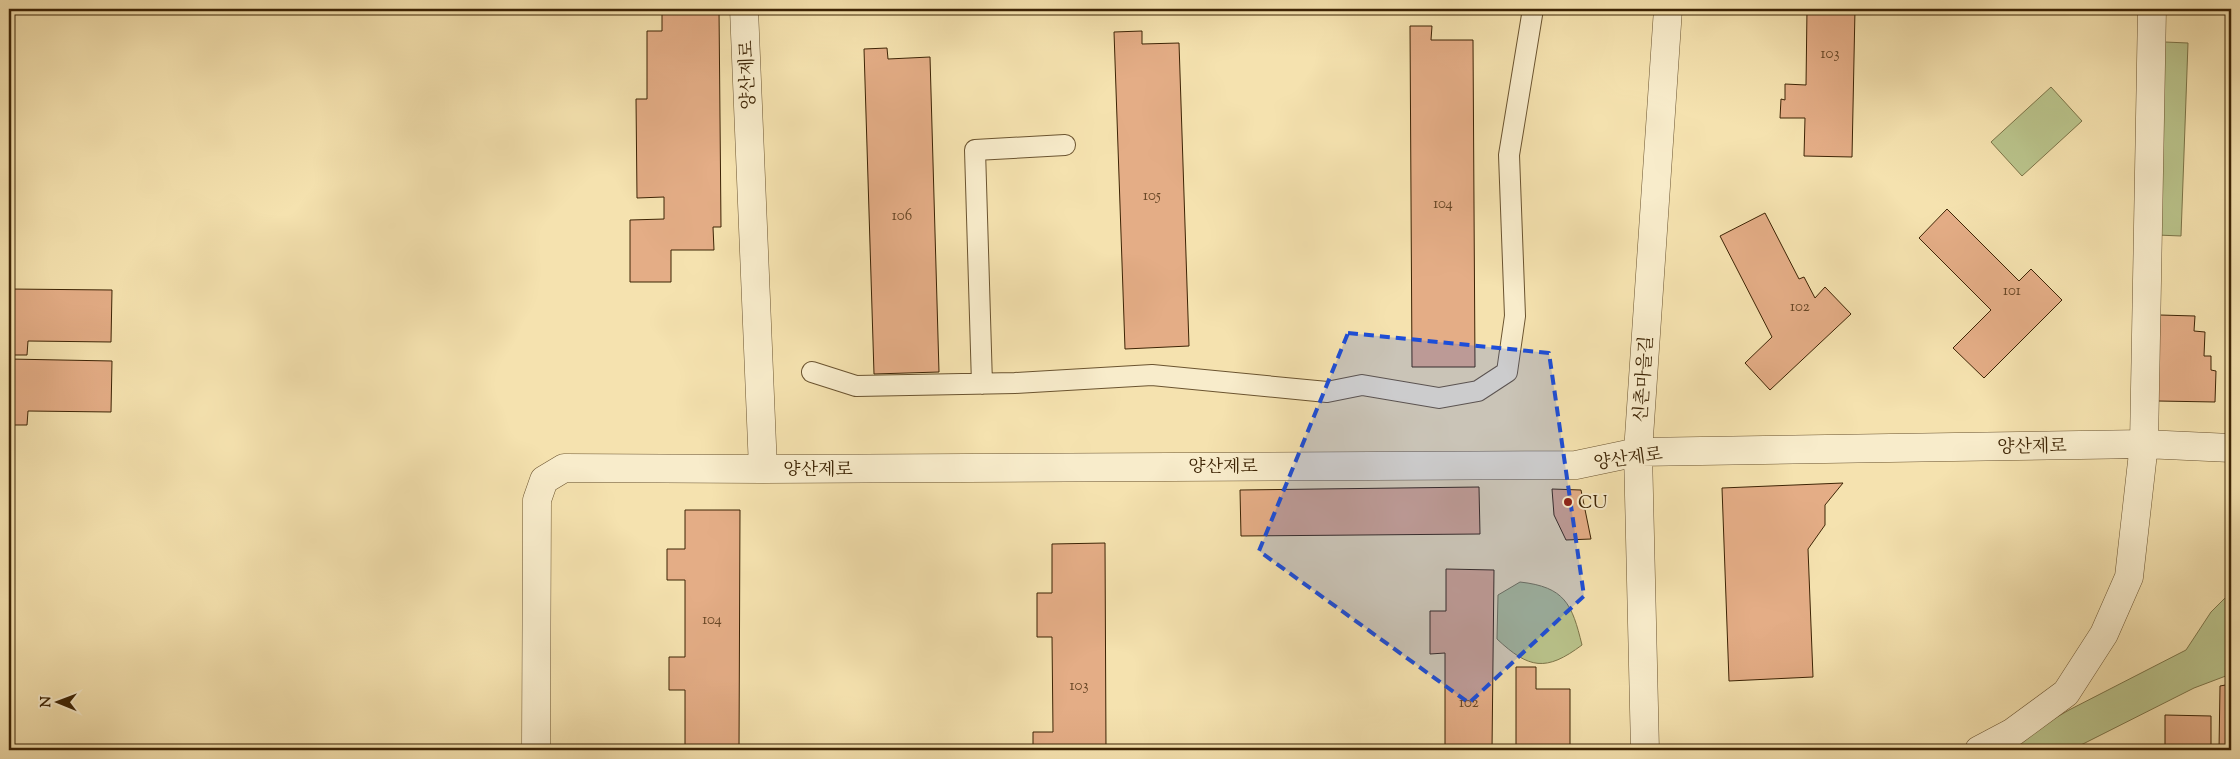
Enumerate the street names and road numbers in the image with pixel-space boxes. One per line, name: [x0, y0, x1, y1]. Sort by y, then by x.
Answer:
street label: 양산제로: [735, 40, 763, 110]
street label: 신촌마을길: [1629, 335, 1661, 423]
street label: 양산제로: [1997, 434, 2067, 462]
street label: 양산제로: [1592, 442, 1665, 478]
street label: 양산제로: [1188, 455, 1258, 481]
street label: 양산제로: [783, 458, 853, 484]

